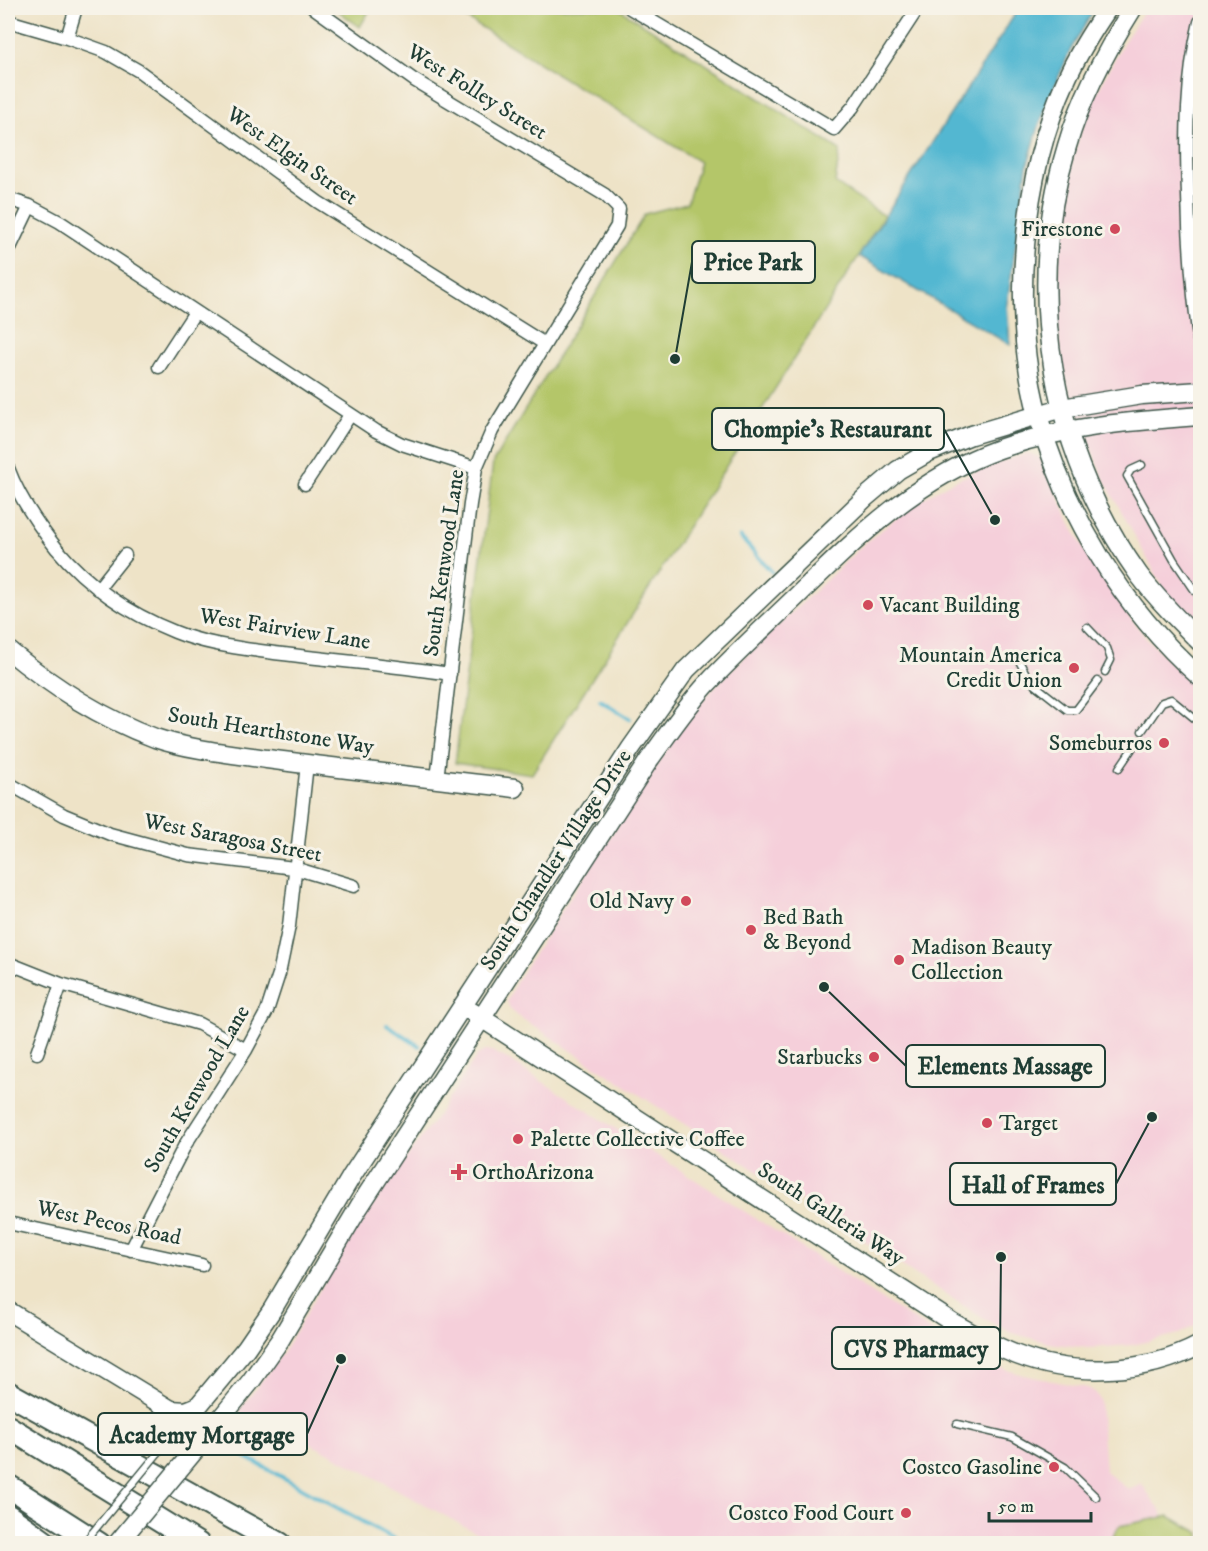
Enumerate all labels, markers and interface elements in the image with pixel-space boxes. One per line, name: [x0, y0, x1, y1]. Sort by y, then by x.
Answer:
street label: West Folley Street: [401, 38, 552, 146]
street label: West Elgin Street: [220, 100, 363, 211]
place label: Firestone: [1021, 216, 1103, 243]
marker: Firestone: [1108, 222, 1122, 236]
callout: Price Park: [692, 241, 815, 283]
text: Price Park: [703, 248, 804, 278]
callout: Chompie's Restaurant: [712, 408, 944, 450]
text: Chompie's Restaurant: [724, 415, 932, 445]
street label: South Kenwood Lane: [417, 468, 471, 658]
place label: Vacant Building: [879, 592, 1020, 619]
marker: Vacant Building: [861, 598, 875, 612]
street label: West Fairview Lane: [197, 602, 372, 656]
place label: Mountain America Credit Union: [899, 642, 1063, 694]
marker: Mountain America Credit Union: [1067, 661, 1081, 675]
street label: South Hearthstone Way: [166, 701, 377, 761]
place label: Someburros: [1049, 730, 1152, 757]
marker: Someburros: [1157, 736, 1171, 750]
street label: South Chandler Village Drive: [474, 744, 638, 976]
street label: West Saragosa Street: [141, 807, 324, 868]
place label: Old Navy: [589, 888, 675, 915]
marker: Old Navy: [679, 894, 693, 908]
place label: Bed Bath & Beyond: [763, 904, 851, 956]
marker: Bed Bath & Beyond: [744, 923, 758, 937]
place label: Madison Beauty Collection: [911, 934, 1052, 986]
marker: Madison Beauty Collection: [892, 953, 906, 967]
street label: South Kenwood Lane: [138, 1001, 256, 1177]
place label: Starbucks: [777, 1044, 862, 1071]
callout: Elements Massage: [906, 1045, 1105, 1087]
marker: Starbucks: [867, 1050, 881, 1064]
text: Elements Massage: [917, 1052, 1093, 1082]
place label: Target: [999, 1110, 1058, 1137]
marker: Target: [980, 1116, 994, 1130]
place label: Palette Collective Coffee: [530, 1126, 745, 1153]
marker: Palette Collective Coffee: [511, 1132, 525, 1146]
street label: South Galleria Way: [753, 1156, 910, 1272]
place label: OrthoArizona: [472, 1159, 595, 1186]
marker: OrthoArizona: [450, 1163, 468, 1181]
callout: Hall of Frames: [950, 1163, 1116, 1205]
text: Hall of Frames: [962, 1171, 1104, 1201]
street label: West Pecos Road: [33, 1194, 184, 1251]
callout: CVS Pharmacy: [832, 1327, 1000, 1369]
text: CVS Pharmacy: [844, 1335, 989, 1365]
callout: Academy Mortgage: [98, 1413, 307, 1455]
text: Academy Mortgage: [108, 1421, 295, 1451]
place label: Costco Gasoline: [902, 1454, 1042, 1481]
marker: Costco Gasoline: [1047, 1460, 1061, 1474]
scale bar: [989, 1485, 1091, 1523]
text: 50 m: [998, 1496, 1034, 1518]
place label: Costco Food Court: [728, 1500, 894, 1527]
marker: Costco Food Court: [899, 1506, 913, 1520]

